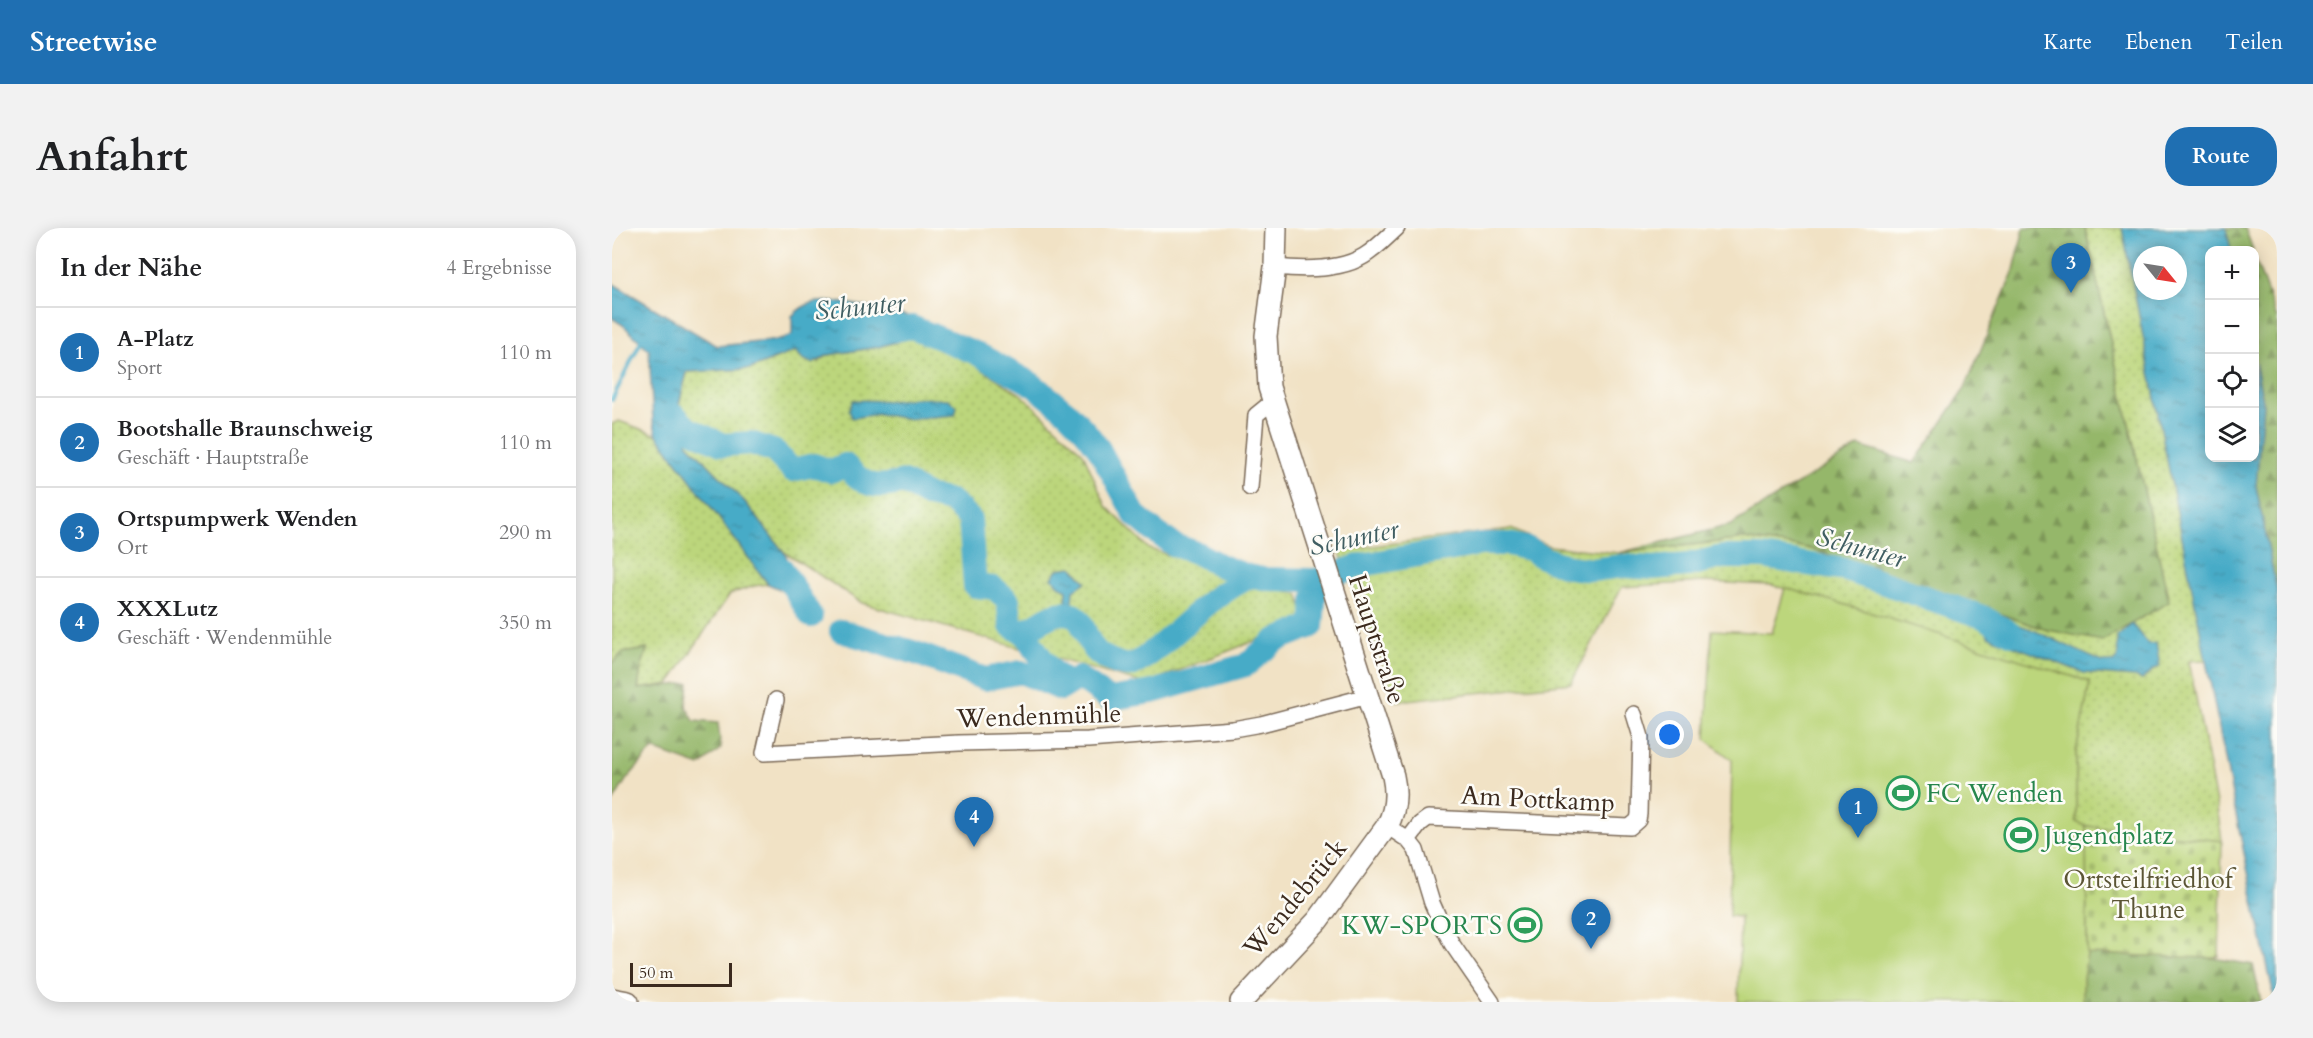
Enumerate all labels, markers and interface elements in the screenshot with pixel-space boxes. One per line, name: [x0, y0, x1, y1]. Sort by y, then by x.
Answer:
text: Streetwise: [30, 23, 158, 61]
text: Karte: [2044, 28, 2092, 57]
text: Ebenen: [2125, 28, 2192, 57]
text: Teilen: [2225, 28, 2283, 57]
button: Route: [2165, 127, 2277, 186]
text: Anfahrt: [36, 128, 188, 185]
pin: 3: [2052, 244, 2090, 293]
north arrow: [2133, 246, 2187, 300]
map controls: [2205, 246, 2259, 462]
button: +: [2205, 246, 2259, 300]
text: In der Nähe: [60, 250, 202, 285]
text: 4 Ergebnisse: [446, 254, 552, 281]
water label: Schunter: [813, 284, 908, 330]
button: −: [2205, 300, 2259, 354]
text: A-Platz: [117, 324, 194, 354]
text: 1: [74, 339, 85, 366]
text: 110 m: [499, 339, 552, 366]
text: Sport: [117, 354, 162, 381]
button: locate: [2205, 354, 2259, 408]
button: layers: [2205, 408, 2259, 462]
text: Bootshalle Braunschweig: [117, 414, 372, 444]
text: 2: [74, 429, 85, 456]
text: 110 m: [499, 429, 552, 456]
text: Geschäft · Hauptstraße: [117, 444, 309, 471]
text: Ortspumpwerk Wenden: [117, 504, 358, 534]
water label: Schunter: [1306, 510, 1403, 566]
water label: Schunter: [1812, 518, 1911, 578]
text: 3: [74, 519, 85, 546]
text: 290 m: [499, 519, 552, 546]
text: Ort: [117, 534, 148, 561]
street label: Hauptstraße: [1340, 570, 1414, 708]
text: XXXLutz: [117, 594, 218, 624]
text: 4: [74, 609, 85, 636]
text: 350 m: [499, 609, 552, 636]
text: Geschäft · Wendenmühle: [117, 624, 332, 651]
street label: Wendenmühle: [955, 696, 1122, 736]
your location: [1655, 720, 1684, 749]
sports icon: FC Wenden: [1885, 775, 1921, 811]
place label: FC Wenden: [1926, 776, 2064, 811]
street label: Am Pottkamp: [1460, 777, 1616, 821]
pin: 1: [1838, 788, 1878, 838]
pin: 4: [954, 798, 994, 847]
sports icon: Jugendplatz: [2003, 817, 2039, 853]
place label: Jugendplatz: [2040, 818, 2174, 853]
street label: Wendebrück: [1235, 831, 1355, 965]
park label: Ortsteilfriedhof Thune: [2063, 862, 2237, 927]
pin: 2: [1572, 900, 1610, 949]
sports icon: KW-SPORTS: [1507, 907, 1543, 943]
place label: KW-SPORTS: [1341, 908, 1502, 943]
scale bar: [630, 960, 732, 988]
text: 50 m: [639, 962, 673, 984]

